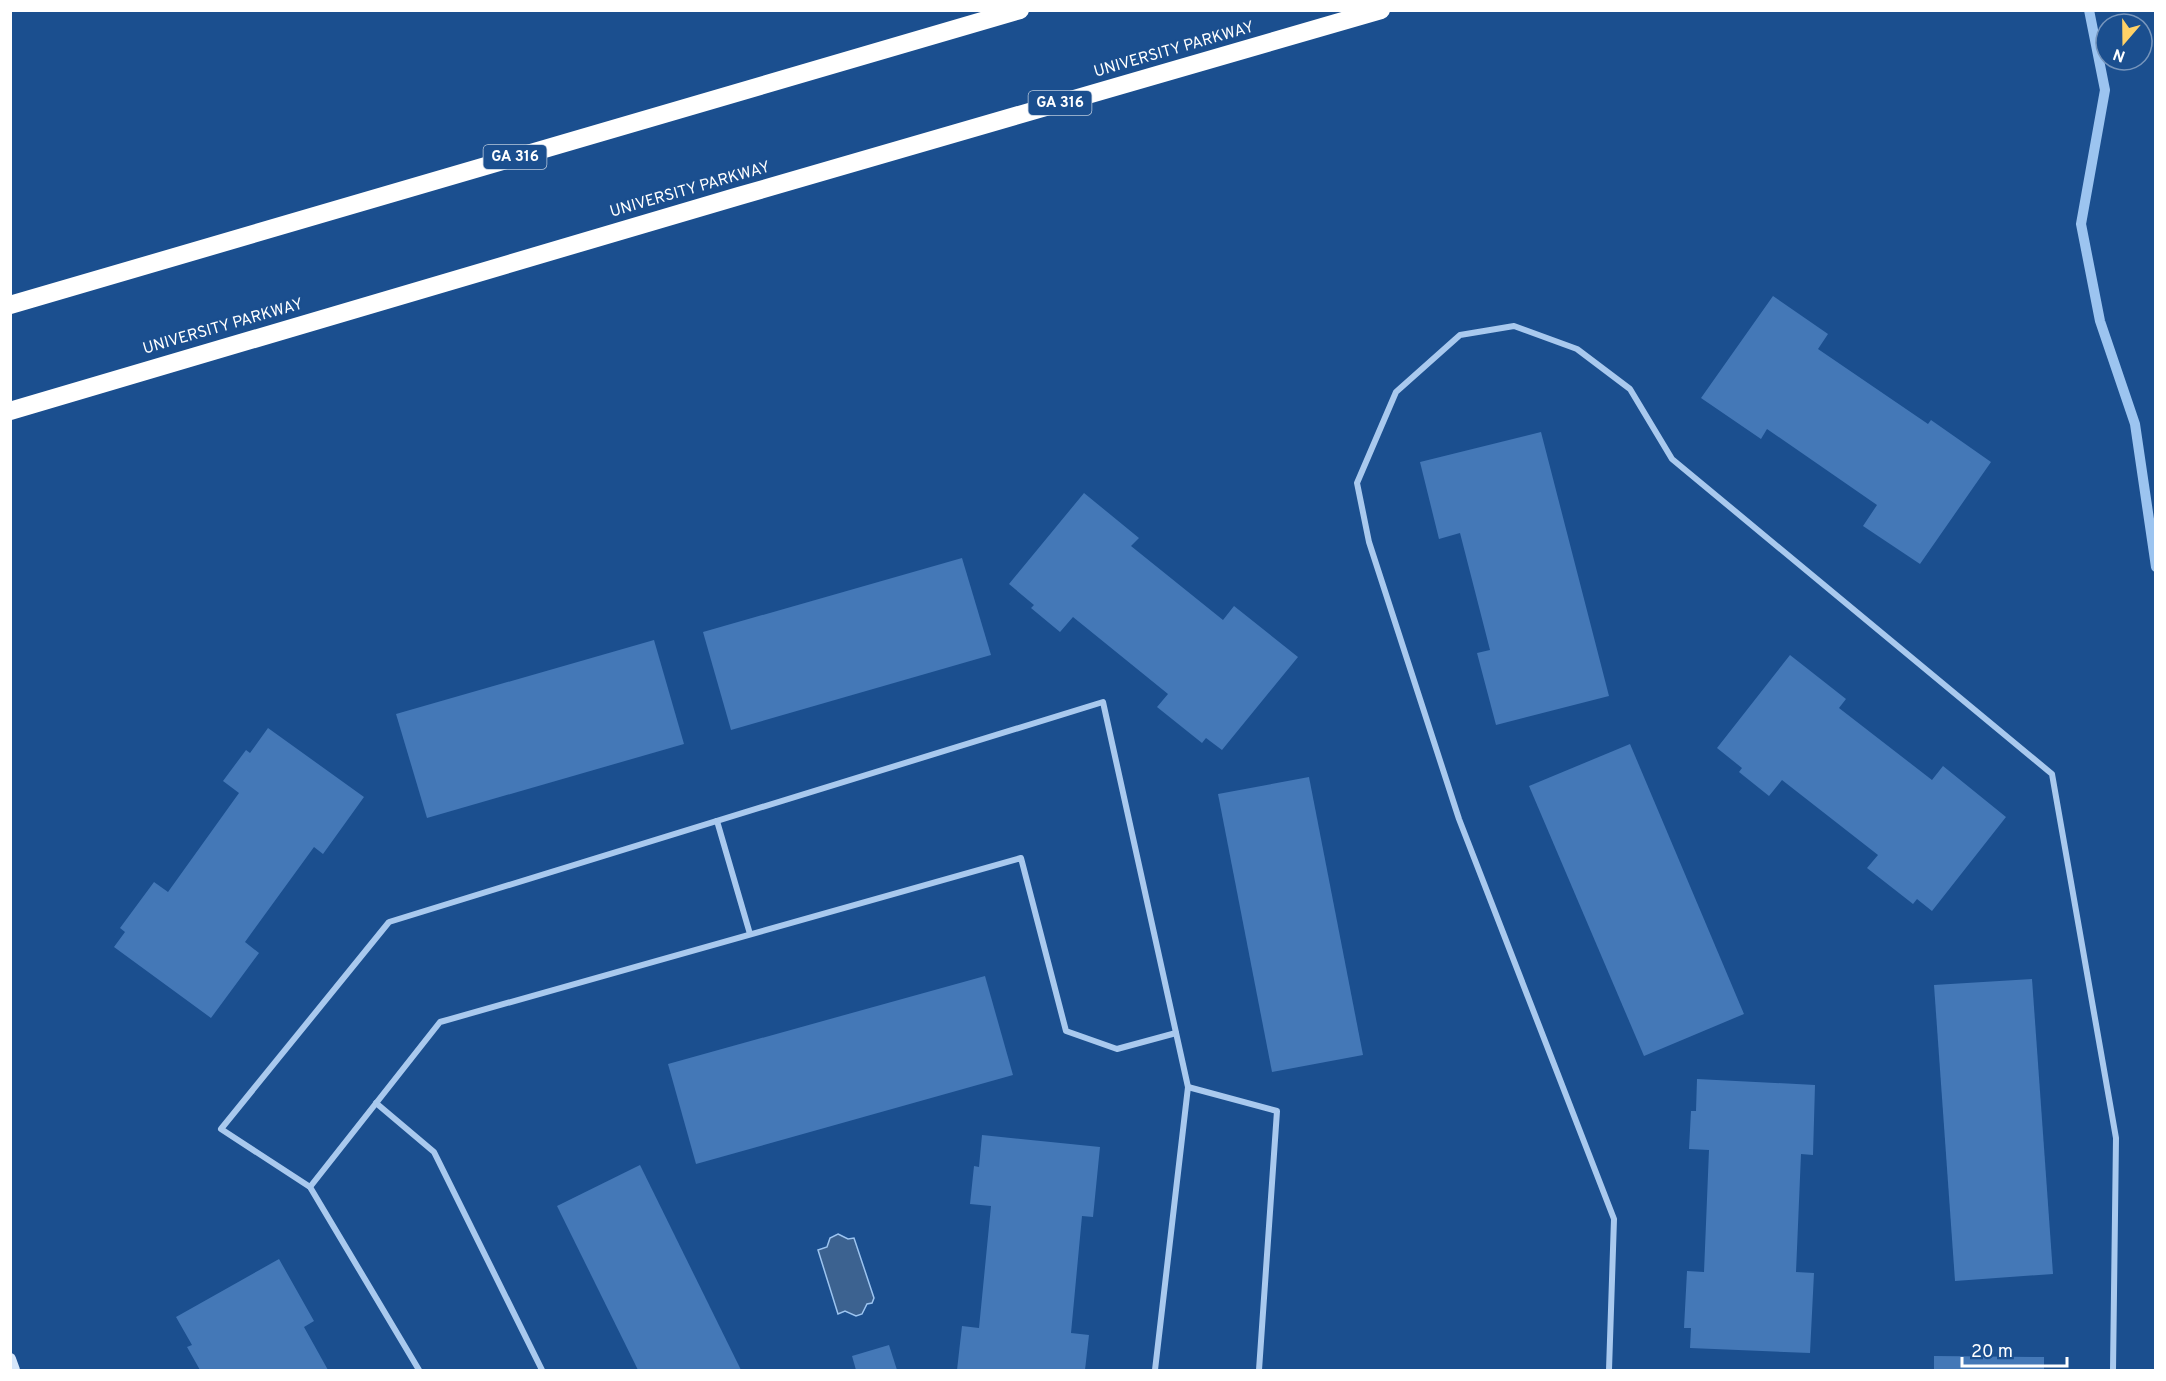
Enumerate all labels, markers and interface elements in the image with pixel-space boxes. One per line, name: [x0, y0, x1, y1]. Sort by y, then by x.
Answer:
north arrow: [2094, 12, 2154, 72]
street label: UNIVERSITY PARKWAY: [1092, 18, 1256, 82]
text: N: [2111, 43, 2128, 66]
road number: GA 316: [1028, 91, 1092, 115]
road number: GA 316: [484, 145, 546, 169]
street label: UNIVERSITY PARKWAY: [608, 158, 772, 222]
street label: UNIVERSITY PARKWAY: [141, 295, 305, 359]
scale bar: [1962, 1330, 2067, 1368]
text: 20 m: [1971, 1341, 2013, 1364]

